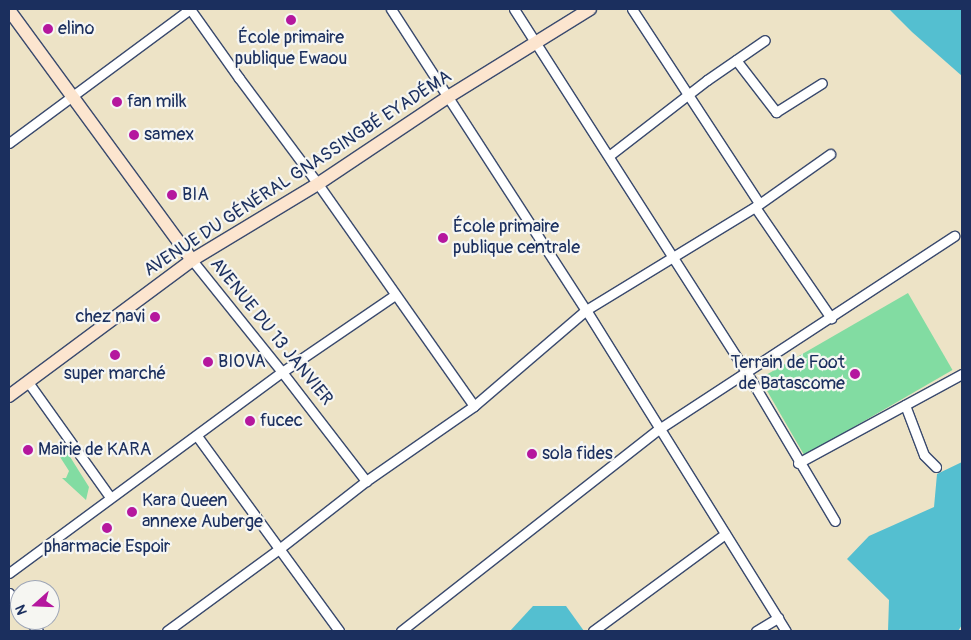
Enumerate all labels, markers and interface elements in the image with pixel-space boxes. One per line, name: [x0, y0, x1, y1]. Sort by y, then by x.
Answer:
marker: École primaire publique Ewaou: [285, 14, 297, 26]
place label: elino: [58, 18, 94, 40]
marker: elino: [42, 23, 54, 35]
place label: École primaire publique Ewaou: [235, 28, 347, 70]
street label: AVENUE DU GÉNÉRAL GNASSINGBÉ EYADÉMA: [140, 66, 456, 282]
place label: fan milk: [127, 91, 186, 113]
marker: fan milk: [111, 96, 123, 108]
place label: samex: [144, 124, 194, 146]
marker: samex: [128, 129, 140, 141]
place label: BIA: [182, 184, 209, 206]
marker: BIA: [166, 189, 178, 201]
place label: École primaire publique centrale: [453, 217, 580, 260]
marker: École primaire publique centrale: [437, 232, 449, 244]
street label: AVENUE DU 13 JANVIER: [205, 254, 337, 410]
place label: chez navi: [75, 306, 145, 328]
marker: chez navi: [149, 311, 161, 323]
marker: super marché: [109, 349, 121, 361]
place label: BIOVA: [218, 351, 266, 373]
place label: Terrain de Foot de Batascome: [731, 353, 845, 396]
marker: BIOVA: [202, 356, 214, 368]
place label: super marché: [64, 363, 166, 385]
marker: Terrain de Foot de Batascome: [849, 368, 861, 380]
place label: fucec: [260, 410, 303, 432]
marker: fucec: [244, 415, 256, 427]
place label: Mairie de KARA: [38, 439, 151, 461]
place label: sola fides: [542, 443, 613, 465]
marker: Mairie de KARA: [22, 444, 34, 456]
marker: sola fides: [526, 448, 538, 460]
place label: Kara Queen annexe Auberge: [142, 491, 263, 534]
marker: Kara Queen annexe Auberge: [126, 506, 138, 518]
marker: pharmacie Espoir: [101, 522, 113, 534]
place label: pharmacie Espoir: [44, 536, 170, 558]
north arrow: [10, 580, 60, 630]
text: N: [12, 603, 31, 617]

